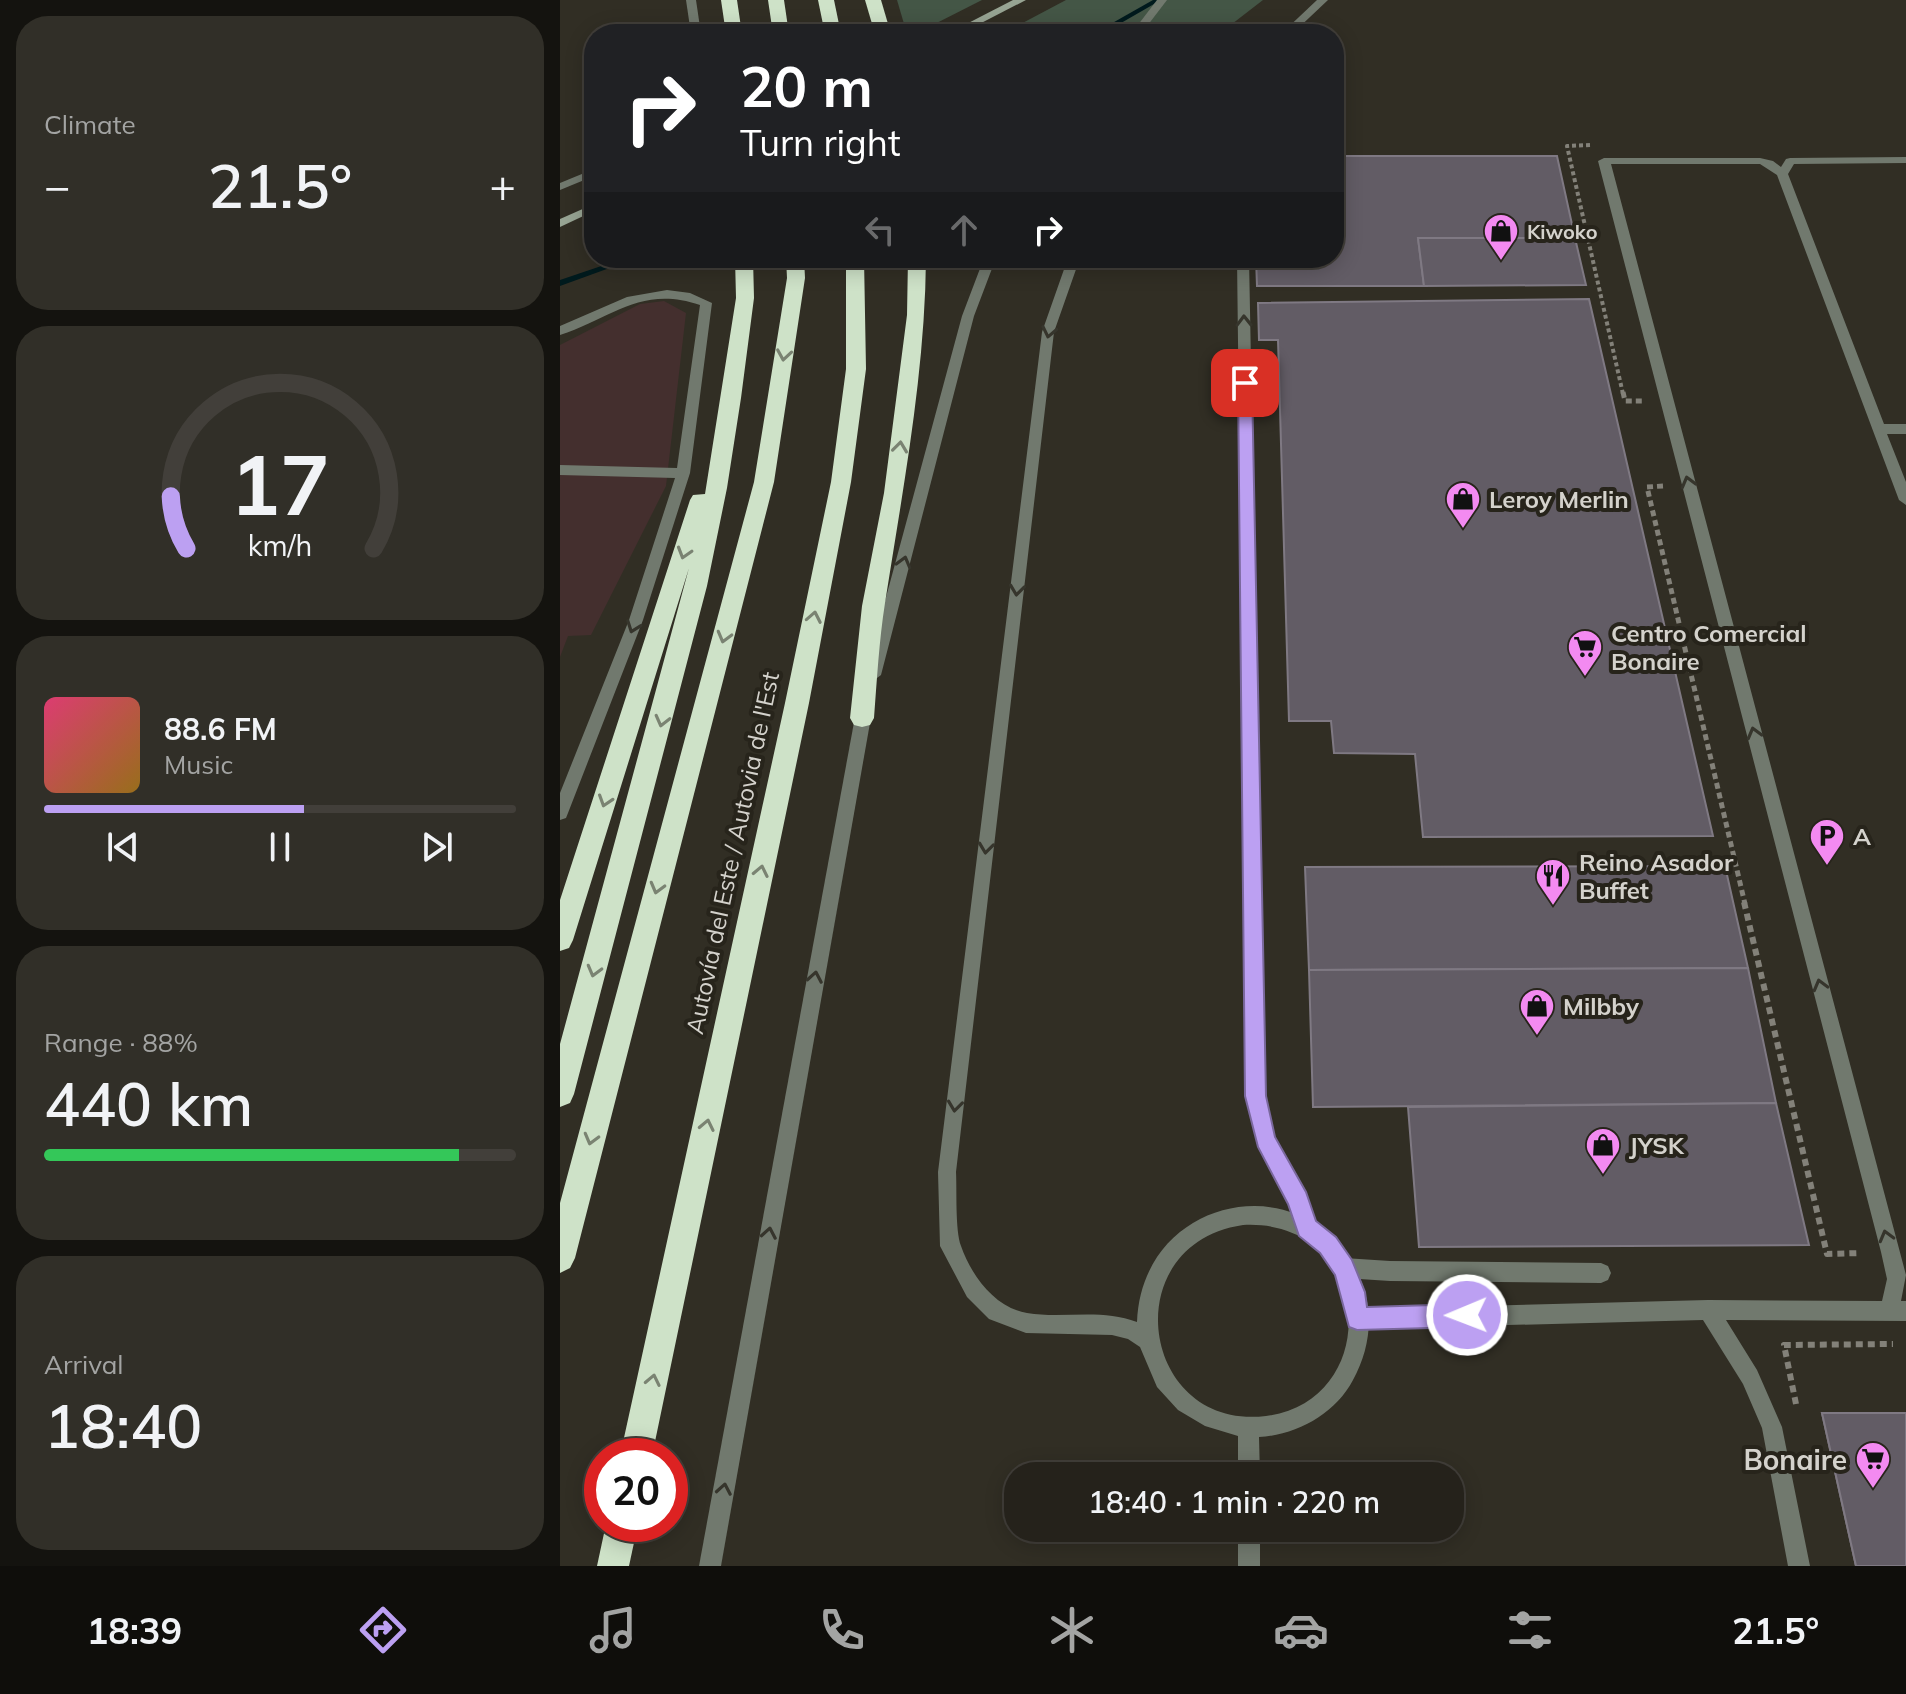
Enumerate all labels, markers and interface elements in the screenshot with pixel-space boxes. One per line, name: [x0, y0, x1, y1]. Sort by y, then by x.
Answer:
text: 20 m: [740, 51, 873, 121]
icon: right: [608, 56, 712, 160]
text: Climate: [44, 108, 136, 141]
text: Turn right: [740, 120, 901, 165]
text: 21.5°: [208, 148, 352, 223]
text: −: [44, 158, 70, 213]
text: +: [490, 158, 516, 213]
icon: left: [858, 208, 902, 252]
icon: ahead: [942, 208, 986, 252]
icon: right: [1026, 208, 1070, 252]
shop icon: Kiwoko: [1482, 212, 1520, 262]
place label: Kiwoko: [1527, 219, 1598, 244]
one-way arrow: [1235, 314, 1253, 327]
one-way arrow: [1041, 324, 1058, 338]
one-way arrow: [776, 348, 793, 362]
pin: [1211, 349, 1279, 417]
icon: arrive: [1223, 361, 1267, 405]
text: 17: [230, 431, 330, 536]
one-way arrow: [891, 440, 908, 453]
one-way arrow: [1681, 475, 1698, 489]
shop icon: Leroy Merlin: [1444, 480, 1482, 530]
place label: Leroy Merlin: [1489, 484, 1629, 514]
text: km/h: [248, 527, 312, 563]
one-way arrow: [677, 546, 693, 560]
one-way arrow: [894, 555, 911, 569]
one-way arrow: [1009, 583, 1026, 596]
one-way arrow: [805, 610, 822, 623]
place label: Centro Comercial Bonaire: [1611, 618, 1807, 676]
one-way arrow: [626, 619, 643, 633]
supermarket icon: Centro Comercial Bonaire: [1566, 628, 1604, 678]
one-way arrow: [716, 629, 733, 643]
street label: Autovía del Este / Autovia de l'Est: [679, 669, 785, 1037]
text: 88.6 FM: [164, 710, 277, 748]
one-way arrow: [654, 713, 671, 727]
one-way arrow: [1746, 727, 1763, 741]
text: Music: [164, 748, 233, 781]
one-way arrow: [598, 794, 614, 807]
parking icon: A: [1808, 817, 1846, 867]
place label: A: [1853, 821, 1871, 851]
icon: previous: [101, 825, 145, 869]
icon: pause: [258, 825, 302, 869]
icon: next: [415, 825, 459, 869]
one-way arrow: [978, 841, 995, 855]
place label: Reino Asador Buffet: [1579, 847, 1734, 905]
restaurant icon: Reino Asador Buffet: [1534, 857, 1572, 907]
one-way arrow: [752, 865, 769, 879]
one-way arrow: [650, 880, 667, 894]
one-way arrow: [586, 964, 603, 978]
one-way arrow: [806, 971, 823, 984]
one-way arrow: [1812, 978, 1829, 992]
shop icon: Milbby: [1518, 987, 1556, 1037]
place label: Milbby: [1563, 991, 1640, 1021]
text: Range · 88%: [44, 1026, 198, 1059]
text: 440 km: [44, 1066, 253, 1141]
one-way arrow: [946, 1100, 963, 1113]
one-way arrow: [698, 1119, 715, 1133]
shop icon: JYSK: [1584, 1126, 1622, 1176]
place label: JYSK: [1629, 1130, 1685, 1160]
one-way arrow: [584, 1132, 601, 1146]
one-way arrow: [760, 1227, 777, 1240]
one-way arrow: [1879, 1229, 1896, 1243]
position arrow: [1425, 1273, 1509, 1357]
text: Arrival: [44, 1348, 124, 1381]
one-way arrow: [644, 1373, 661, 1387]
text: 18:40: [44, 1388, 202, 1463]
speed limit sign: 20: [584, 1438, 688, 1542]
supermarket icon: Bonaire: [1854, 1440, 1892, 1490]
place label: Bonaire: [1743, 1442, 1847, 1477]
one-way arrow: [714, 1482, 731, 1496]
text: 18:40 · 1 min · 220 m: [1088, 1483, 1380, 1521]
icon: directions: [355, 1602, 411, 1658]
icon: music: [585, 1602, 641, 1658]
icon: phone: [814, 1602, 870, 1658]
icon: climate: [1044, 1602, 1100, 1658]
icon: car: [1273, 1602, 1329, 1658]
icon: filters: [1502, 1602, 1558, 1658]
text: 18:39: [87, 1608, 182, 1653]
text: 21.5°: [1732, 1608, 1819, 1653]

